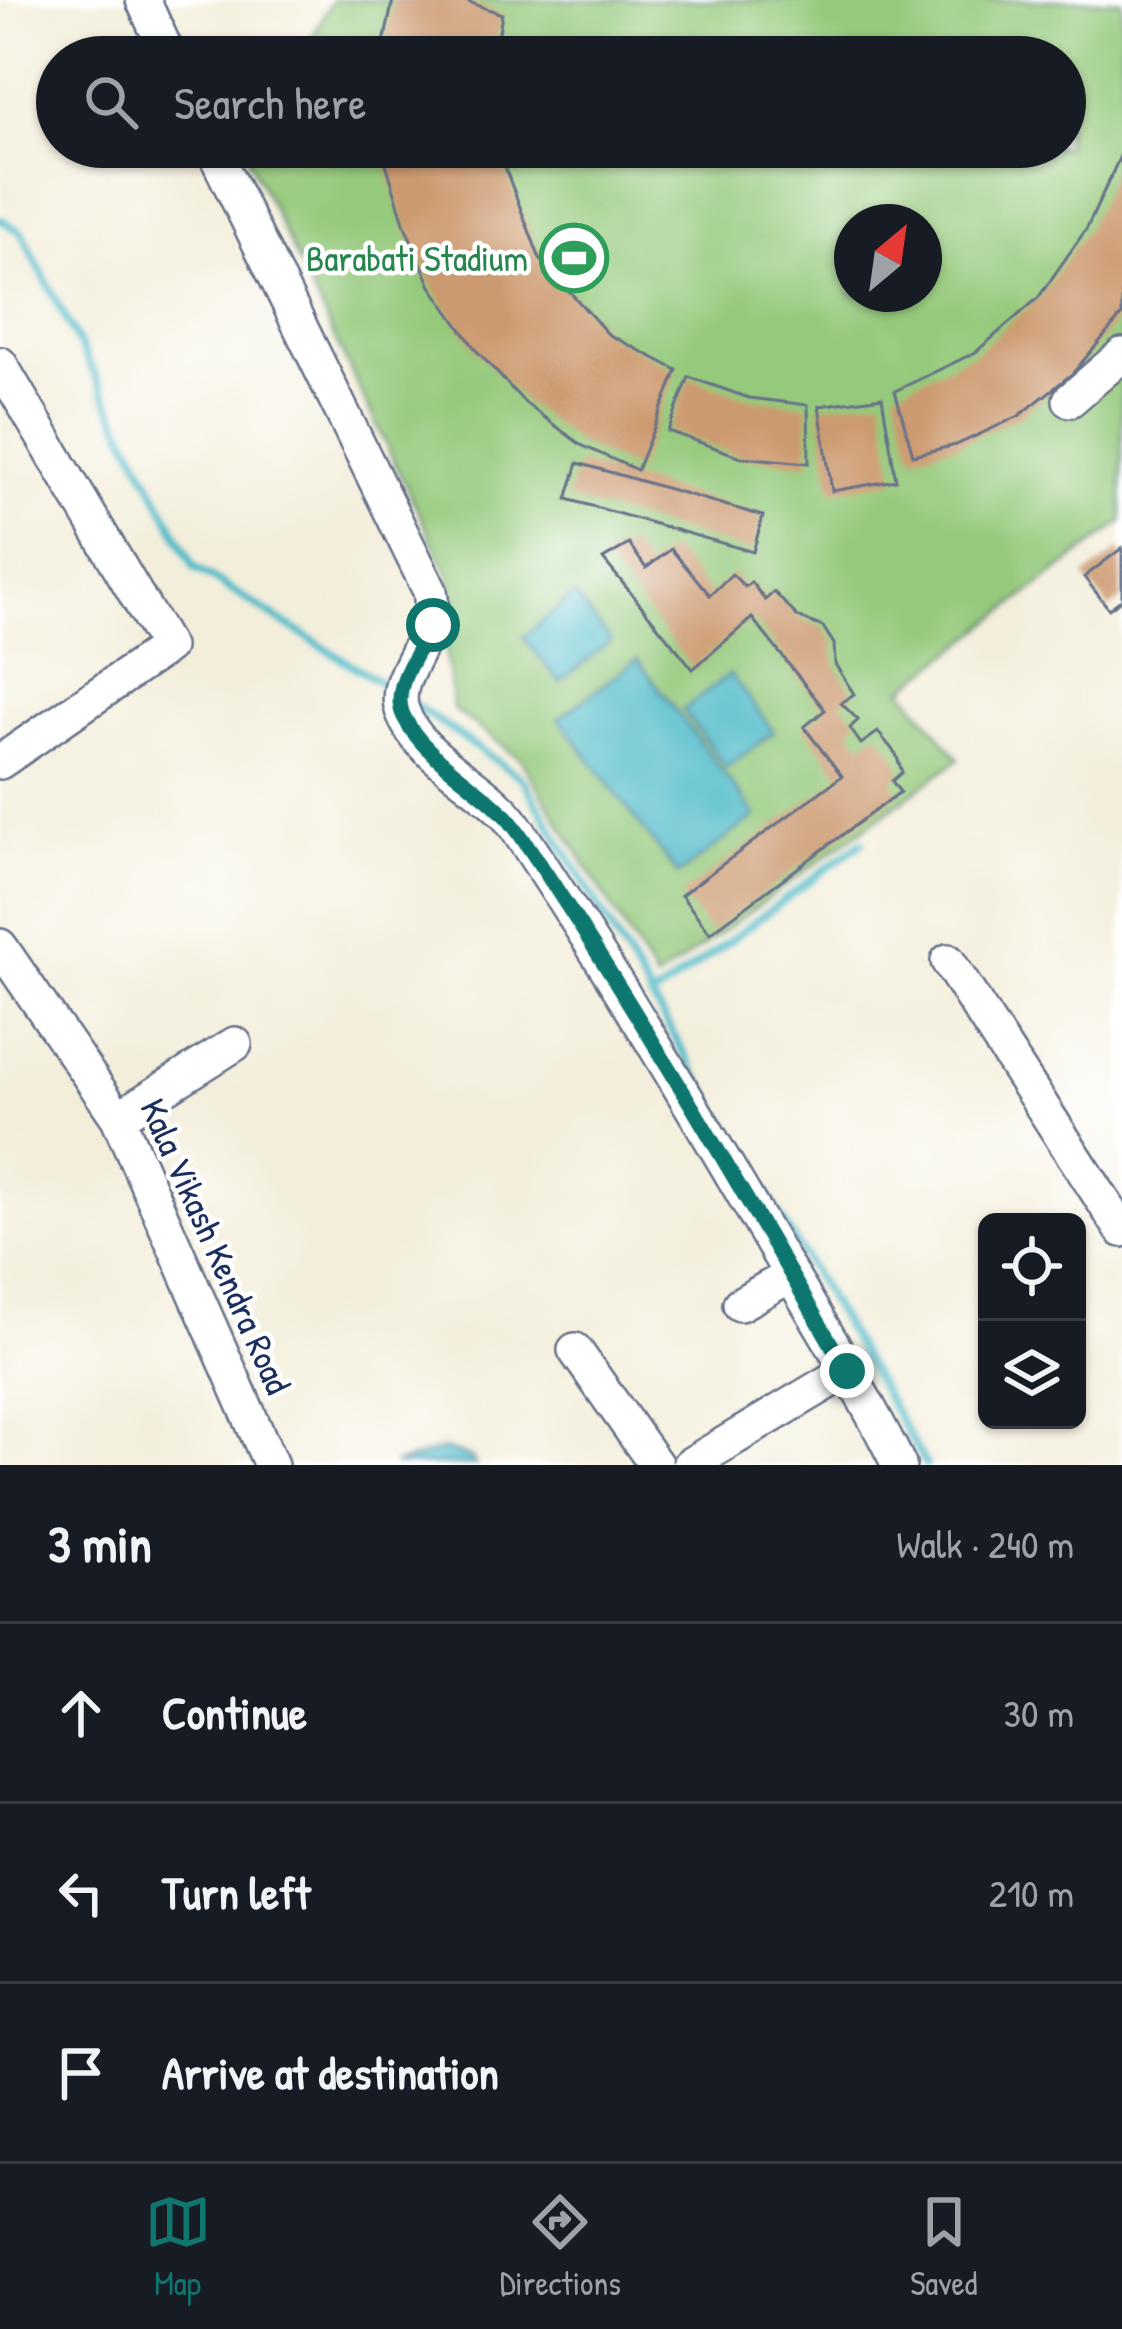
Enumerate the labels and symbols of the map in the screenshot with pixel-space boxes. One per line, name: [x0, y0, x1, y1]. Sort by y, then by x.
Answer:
north arrow: [834, 204, 942, 312]
sports icon: Barabati Stadium: [539, 223, 609, 293]
place label: Barabati Stadium: [306, 233, 528, 282]
route start: [406, 598, 460, 652]
street label: Kala Vikash Kendra Road: [129, 1090, 304, 1401]
route end: [820, 1344, 874, 1398]

